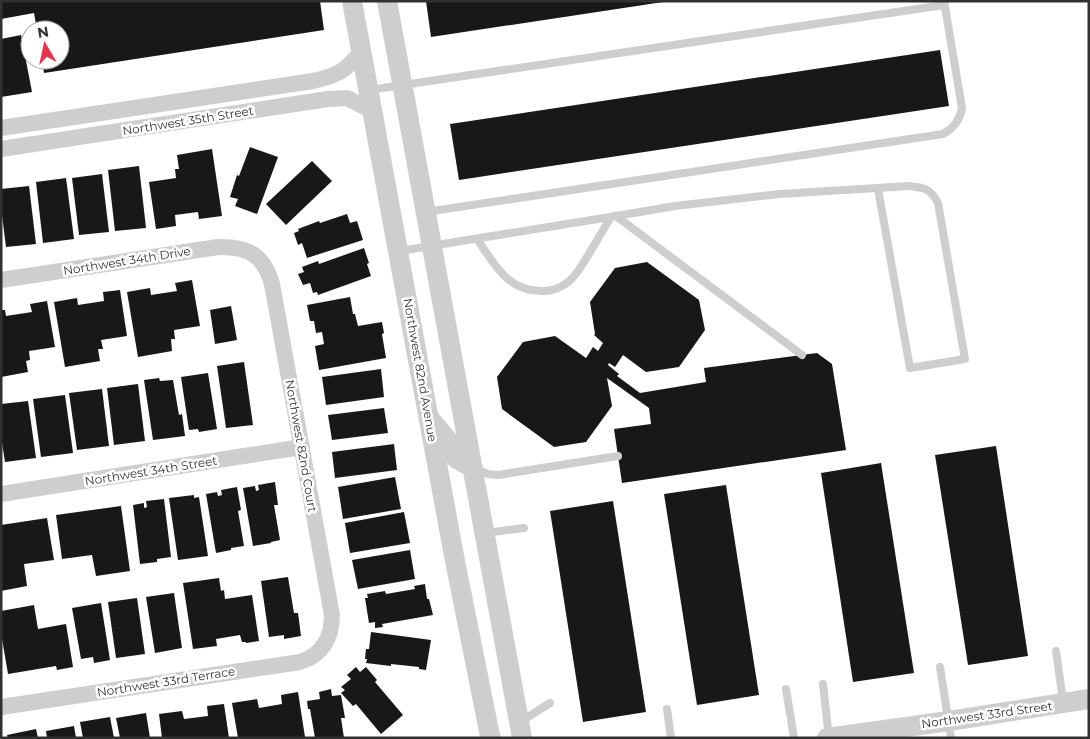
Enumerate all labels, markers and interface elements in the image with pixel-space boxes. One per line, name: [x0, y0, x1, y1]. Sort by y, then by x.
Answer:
north arrow: [20, 20, 70, 70]
text: N: [36, 22, 50, 42]
street label: Northwest 35th Street: [121, 103, 255, 138]
street label: Northwest 34th Drive: [62, 243, 192, 278]
street label: Northwest 82nd Avenue: [400, 297, 441, 443]
street label: Northwest 82nd Court: [282, 379, 321, 513]
street label: Northwest 34th Street: [84, 453, 218, 488]
street label: Northwest 33rd Terrace: [96, 663, 236, 700]
street label: Northwest 33rd Street: [920, 698, 1054, 731]

